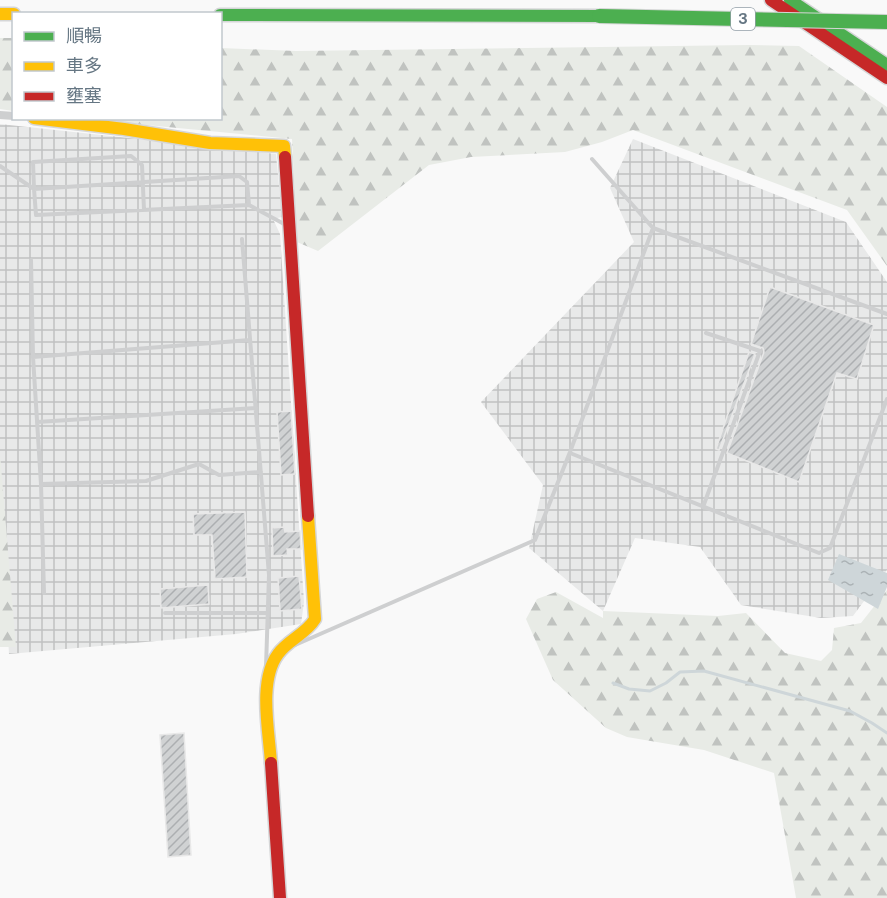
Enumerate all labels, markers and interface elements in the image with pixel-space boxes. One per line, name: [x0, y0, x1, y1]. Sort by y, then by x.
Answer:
road number: 3: [731, 8, 755, 30]
legend: [12, 12, 222, 120]
text: 順暢: [66, 25, 102, 46]
text: 車多: [66, 55, 102, 76]
text: 壅塞: [66, 85, 102, 106]

